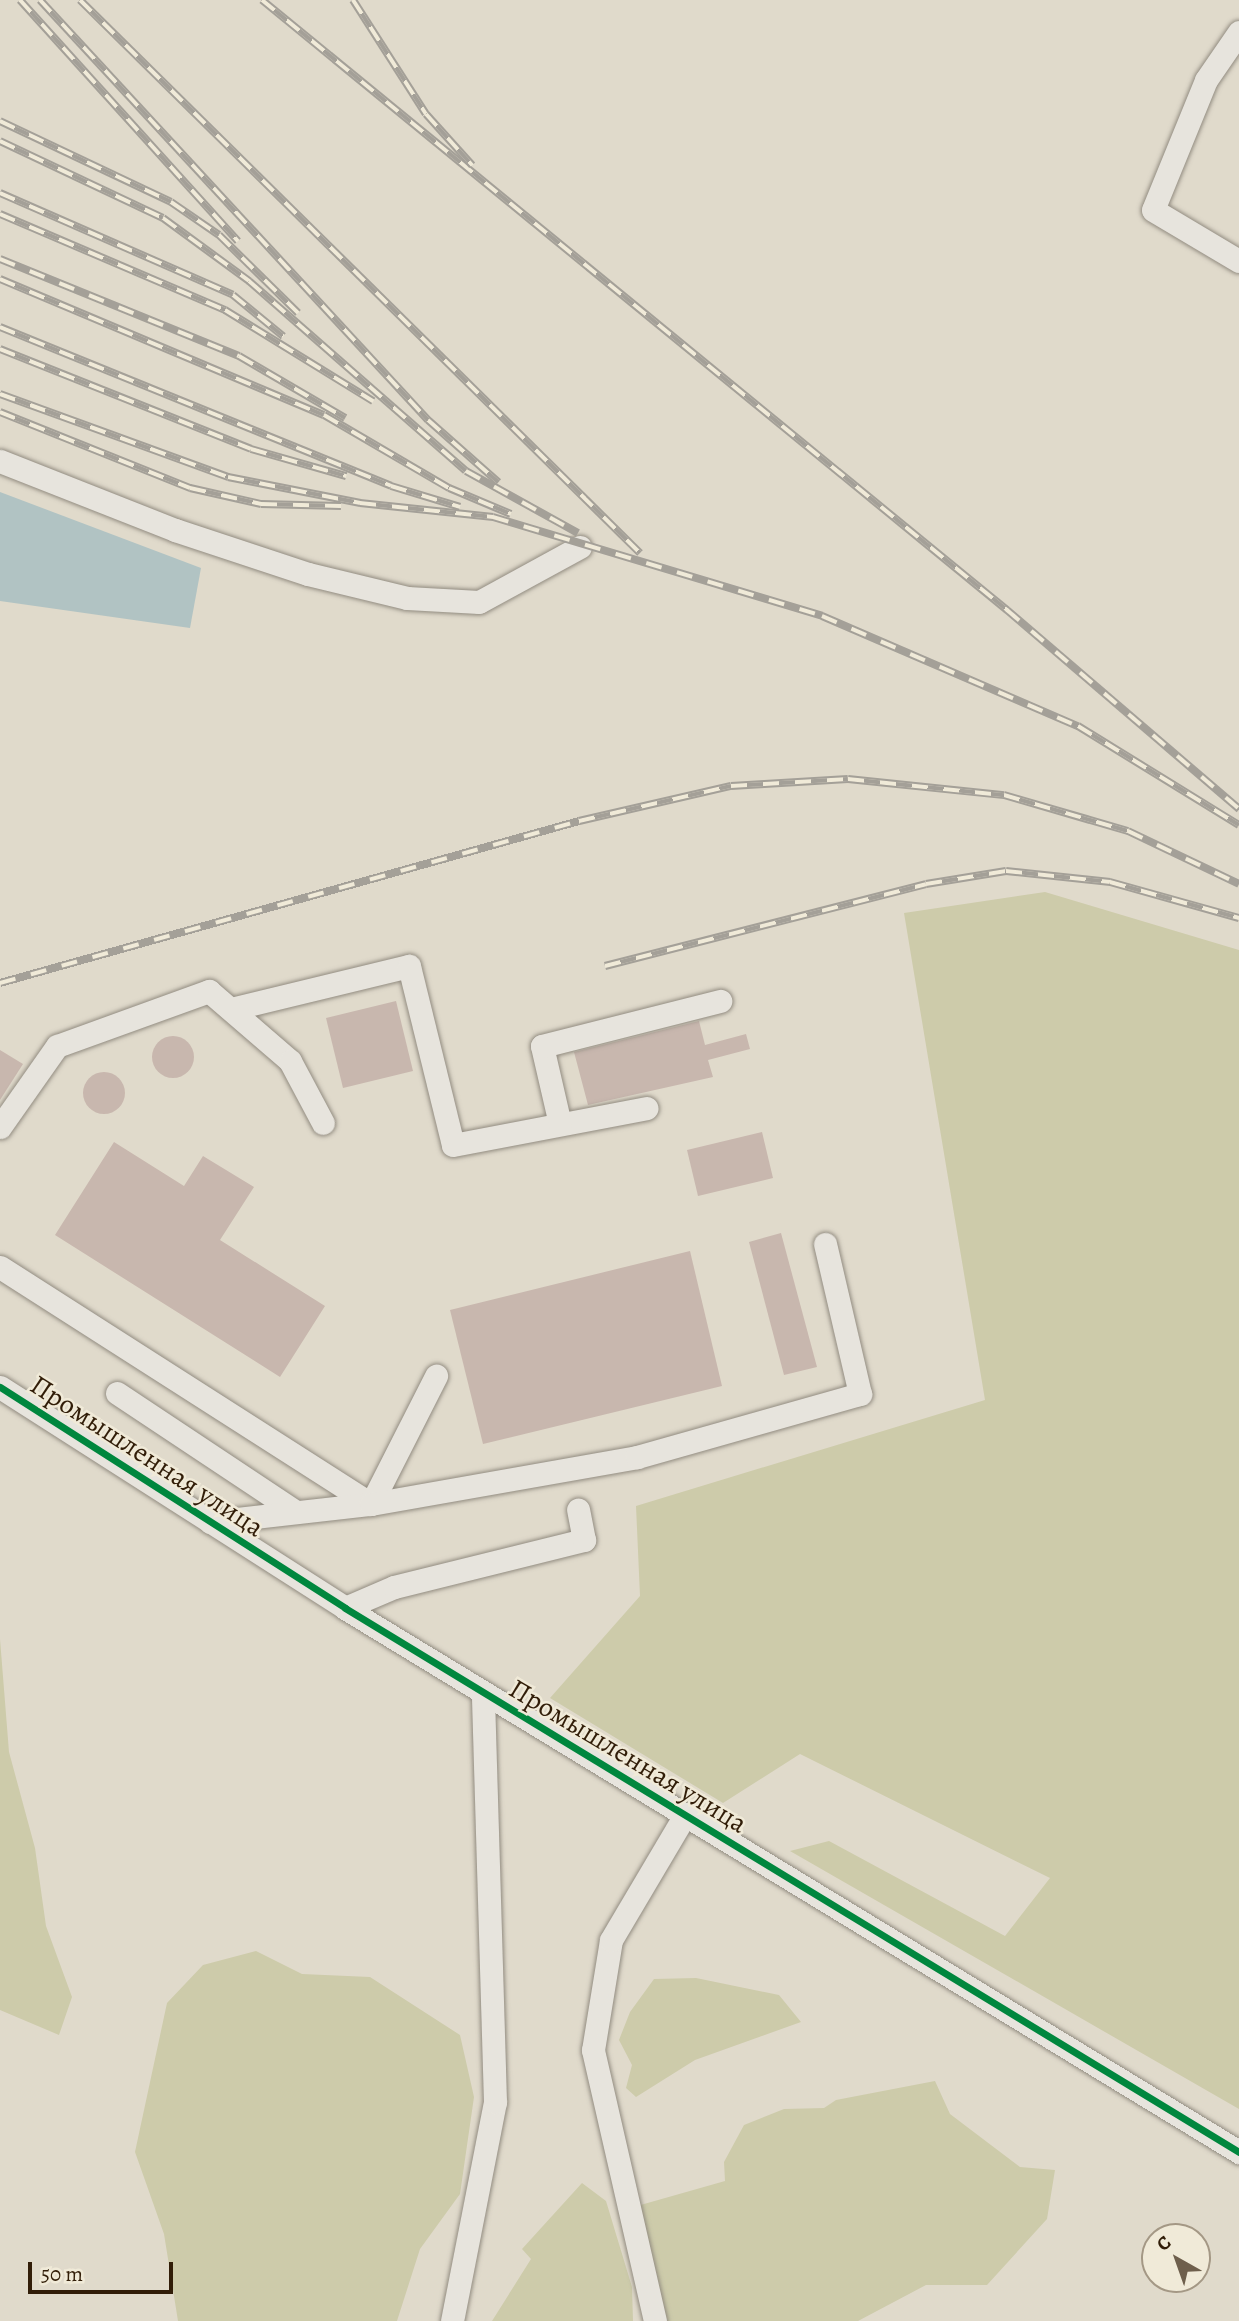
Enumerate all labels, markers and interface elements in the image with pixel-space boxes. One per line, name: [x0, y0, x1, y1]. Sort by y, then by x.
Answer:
street label: Промышленная улица: [24, 1368, 270, 1544]
street label: Промышленная улица: [503, 1672, 753, 1840]
north arrow: [1141, 2223, 1211, 2293]
text: С: [1151, 2230, 1177, 2257]
scale bar: [32, 2248, 177, 2292]
text: 50 m: [41, 2260, 83, 2288]

